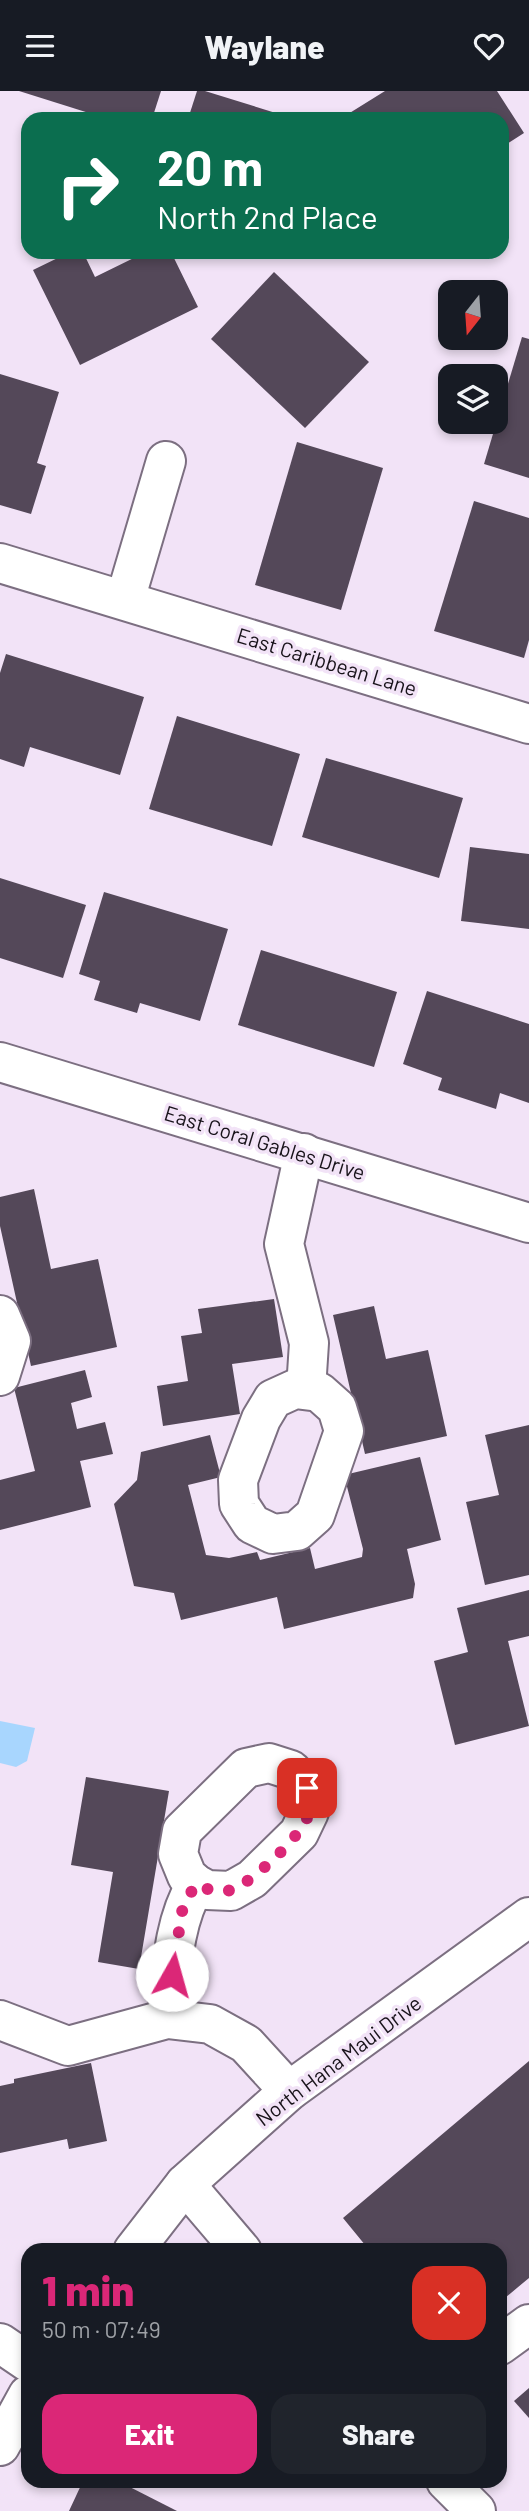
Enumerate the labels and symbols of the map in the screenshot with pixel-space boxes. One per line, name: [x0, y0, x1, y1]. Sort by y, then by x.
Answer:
north arrow: [438, 280, 508, 350]
street label: East Caribbean Lane: [234, 622, 420, 700]
street label: East Coral Gables Drive: [162, 1100, 368, 1184]
pin: [277, 1758, 337, 1818]
position arrow: [135, 1938, 209, 2012]
street label: North Hana Maui Drive: [250, 1990, 426, 2130]

